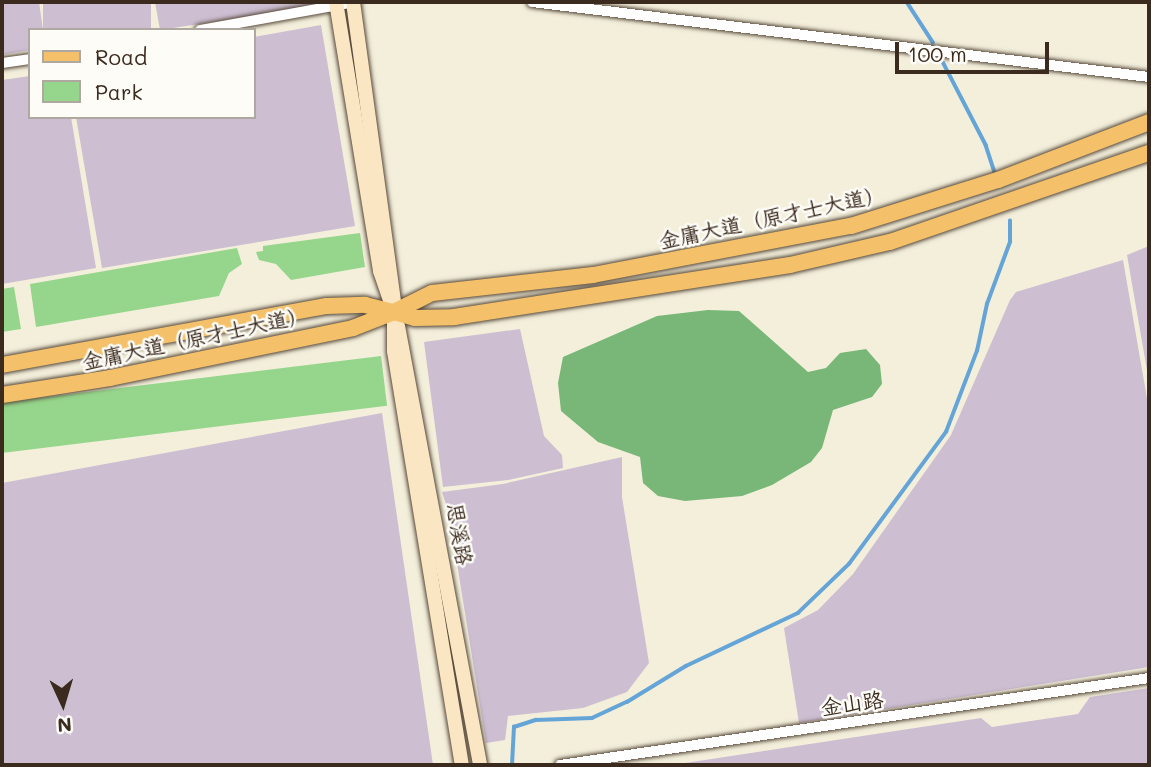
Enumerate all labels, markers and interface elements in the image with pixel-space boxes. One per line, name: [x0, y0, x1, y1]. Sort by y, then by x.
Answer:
legend: [28, 28, 256, 119]
scale bar: [899, 28, 1053, 72]
text: 100 m: [908, 40, 967, 67]
text: Road: [95, 43, 147, 70]
text: Park: [95, 78, 143, 105]
street label: 金庸大道（原才士大道）: [656, 181, 888, 253]
street label: 金庸大道（原才士大道）: [79, 302, 311, 374]
street label: 思溪路: [442, 501, 478, 567]
north arrow: [28, 669, 98, 739]
street label: 金山路: [819, 686, 885, 720]
text: N: [56, 712, 73, 738]

